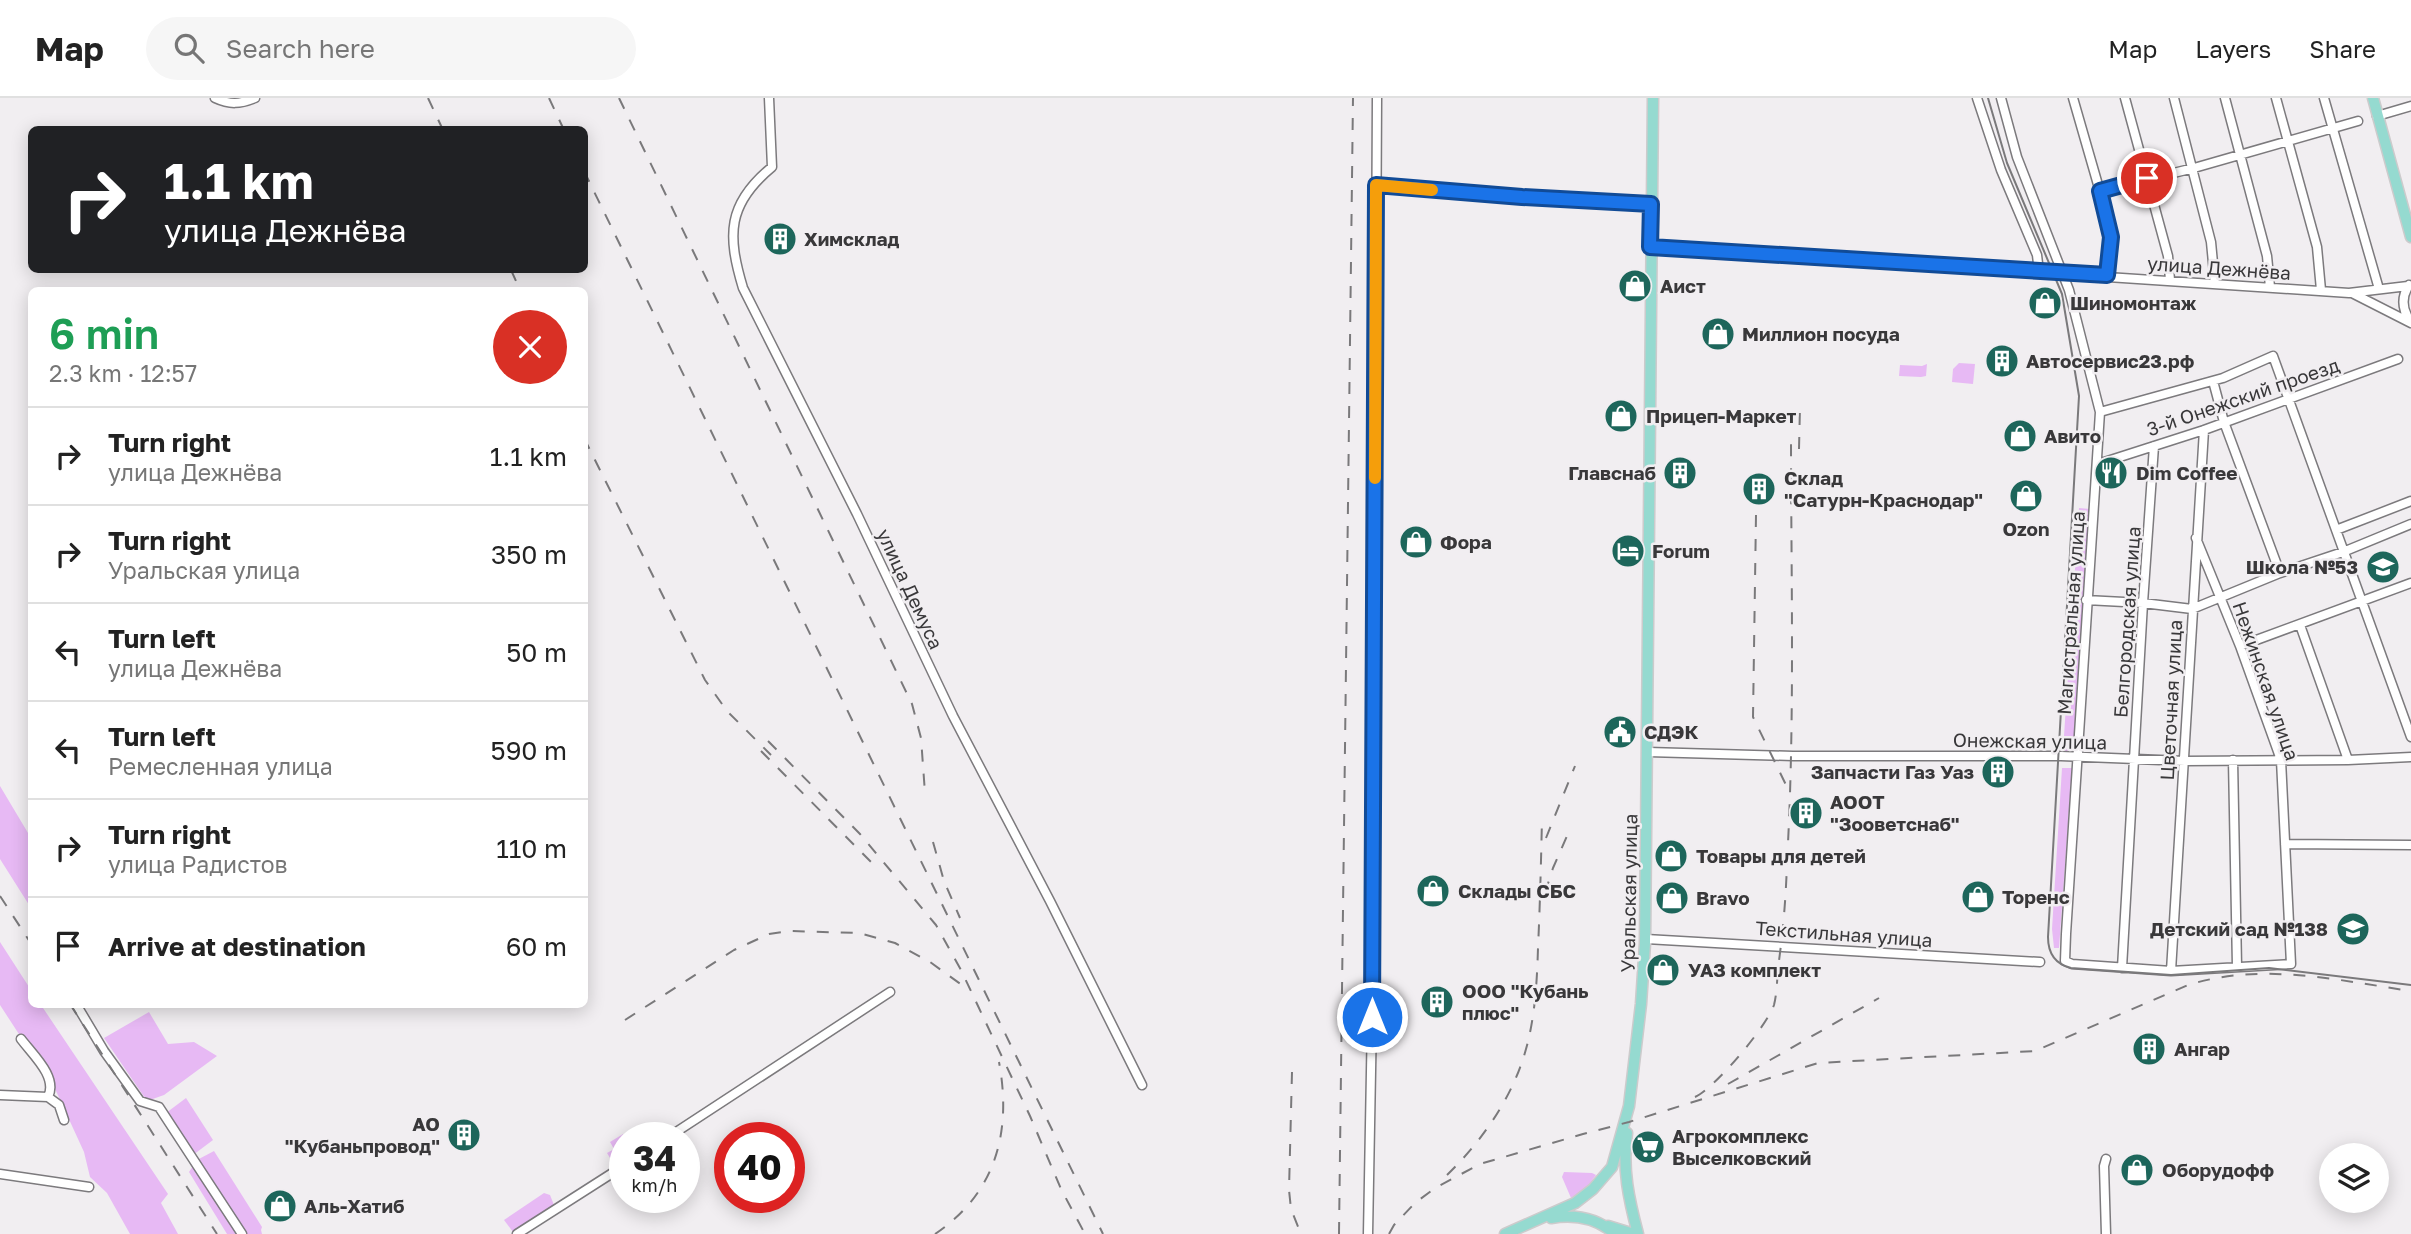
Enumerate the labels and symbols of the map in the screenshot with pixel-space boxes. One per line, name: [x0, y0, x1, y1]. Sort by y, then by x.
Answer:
pin: [2117, 148, 2177, 208]
building icon: Химсклад: [761, 220, 799, 258]
place label: Химсклад: [804, 227, 900, 250]
street label: улица Дежнёва: [2146, 251, 2292, 284]
shop icon: Аист: [1616, 267, 1654, 305]
place label: Аист: [1660, 274, 1706, 297]
shop icon: Шиномонтаж: [2026, 284, 2064, 322]
place label: Шиномонтаж: [2070, 291, 2197, 314]
shop icon: Миллион посуда: [1699, 315, 1737, 353]
place label: Миллион посуда: [1742, 322, 1900, 345]
building icon: Автосервис23.рф: [1983, 342, 2021, 380]
place label: Автосервис23.рф: [2026, 349, 2195, 372]
street label: 3-й Онежский проезд: [2144, 353, 2343, 440]
shop icon: Прицеп-Маркет: [1602, 397, 1640, 435]
place label: Прицеп-Маркет: [1646, 404, 1797, 427]
shop icon: Авито: [2001, 417, 2039, 455]
place label: Авито: [2044, 424, 2101, 447]
building icon: Главснаб: [1661, 454, 1699, 492]
restaurant icon: Dim Coffee: [2092, 454, 2130, 492]
place label: Главснаб: [1568, 461, 1656, 484]
place label: Dim Coffee: [2136, 461, 2238, 484]
place label: Склад "Сатурн-Краснодар": [1784, 466, 1983, 511]
building icon: Склад "Сатурн-Краснодар": [1740, 470, 1778, 508]
shop icon: Ozon: [2007, 477, 2045, 515]
street label: Магистральная улица: [2052, 510, 2089, 716]
place label: Ozon: [2003, 517, 2049, 540]
shop icon: Фора: [1397, 523, 1435, 561]
street label: улица Демуса: [873, 525, 948, 653]
street label: Белгородская улица: [2108, 525, 2145, 719]
place label: Фора: [1440, 530, 1492, 553]
hotel icon: Forum: [1609, 532, 1647, 570]
place label: Forum: [1652, 539, 1710, 562]
school or university icon: Школа №53: [2364, 548, 2402, 586]
place label: Школа №53: [2246, 555, 2358, 578]
street label: Нежинская улица: [2228, 598, 2304, 763]
street label: Цветочная улица: [2155, 619, 2186, 781]
public building icon: СДЭК: [1601, 713, 1639, 751]
place label: СДЭК: [1644, 720, 1699, 743]
street label: Онежская улица: [1953, 728, 2107, 753]
building icon: Запчасти Газ Уаз: [1979, 753, 2017, 791]
place label: Запчасти Газ Уаз: [1811, 760, 1974, 783]
place label: АООТ "Зооветснаб": [1830, 790, 1960, 835]
building icon: АООТ "Зооветснаб": [1787, 794, 1825, 832]
street label: Уральская улица: [1616, 813, 1641, 973]
shop icon: Товары для детей: [1652, 837, 1690, 875]
place label: Товары для детей: [1696, 844, 1866, 867]
shop icon: Склады СБС: [1414, 872, 1452, 910]
shop icon: Торенс: [1959, 878, 1997, 916]
place label: Склады СБС: [1458, 879, 1576, 902]
shop icon: Bravo: [1653, 879, 1691, 917]
place label: Торенс: [2002, 885, 2070, 908]
place label: Bravo: [1696, 886, 1750, 909]
school or university icon: Детский сад №138: [2334, 910, 2372, 948]
street label: Текстильная улица: [1755, 916, 1933, 951]
place label: Детский сад №138: [2150, 917, 2328, 940]
shop icon: УАЗ комплект: [1644, 951, 1682, 989]
place label: УАЗ комплект: [1688, 958, 1821, 981]
place label: ООО "Кубань плюс": [1462, 979, 1589, 1024]
position arrow: [1335, 980, 1409, 1054]
building icon: ООО "Кубань плюс": [1418, 983, 1456, 1021]
building icon: Ангар: [2130, 1030, 2168, 1068]
place label: Ангар: [2174, 1037, 2230, 1060]
place label: АО "Кубаньпровод": [285, 1112, 440, 1157]
building icon: АО "Кубаньпровод": [445, 1116, 483, 1154]
speed limit sign: 40: [714, 1122, 805, 1213]
place label: Агрокомплекс Выселковский: [1672, 1124, 1811, 1169]
supermarket icon: Агрокомплекс Выселковский: [1629, 1128, 1667, 1166]
shop icon: Оборудофф: [2118, 1151, 2156, 1189]
place label: Оборудофф: [2162, 1158, 2275, 1181]
shop icon: Аль-Хатиб: [261, 1187, 299, 1225]
place label: Аль-Хатиб: [304, 1194, 404, 1217]

